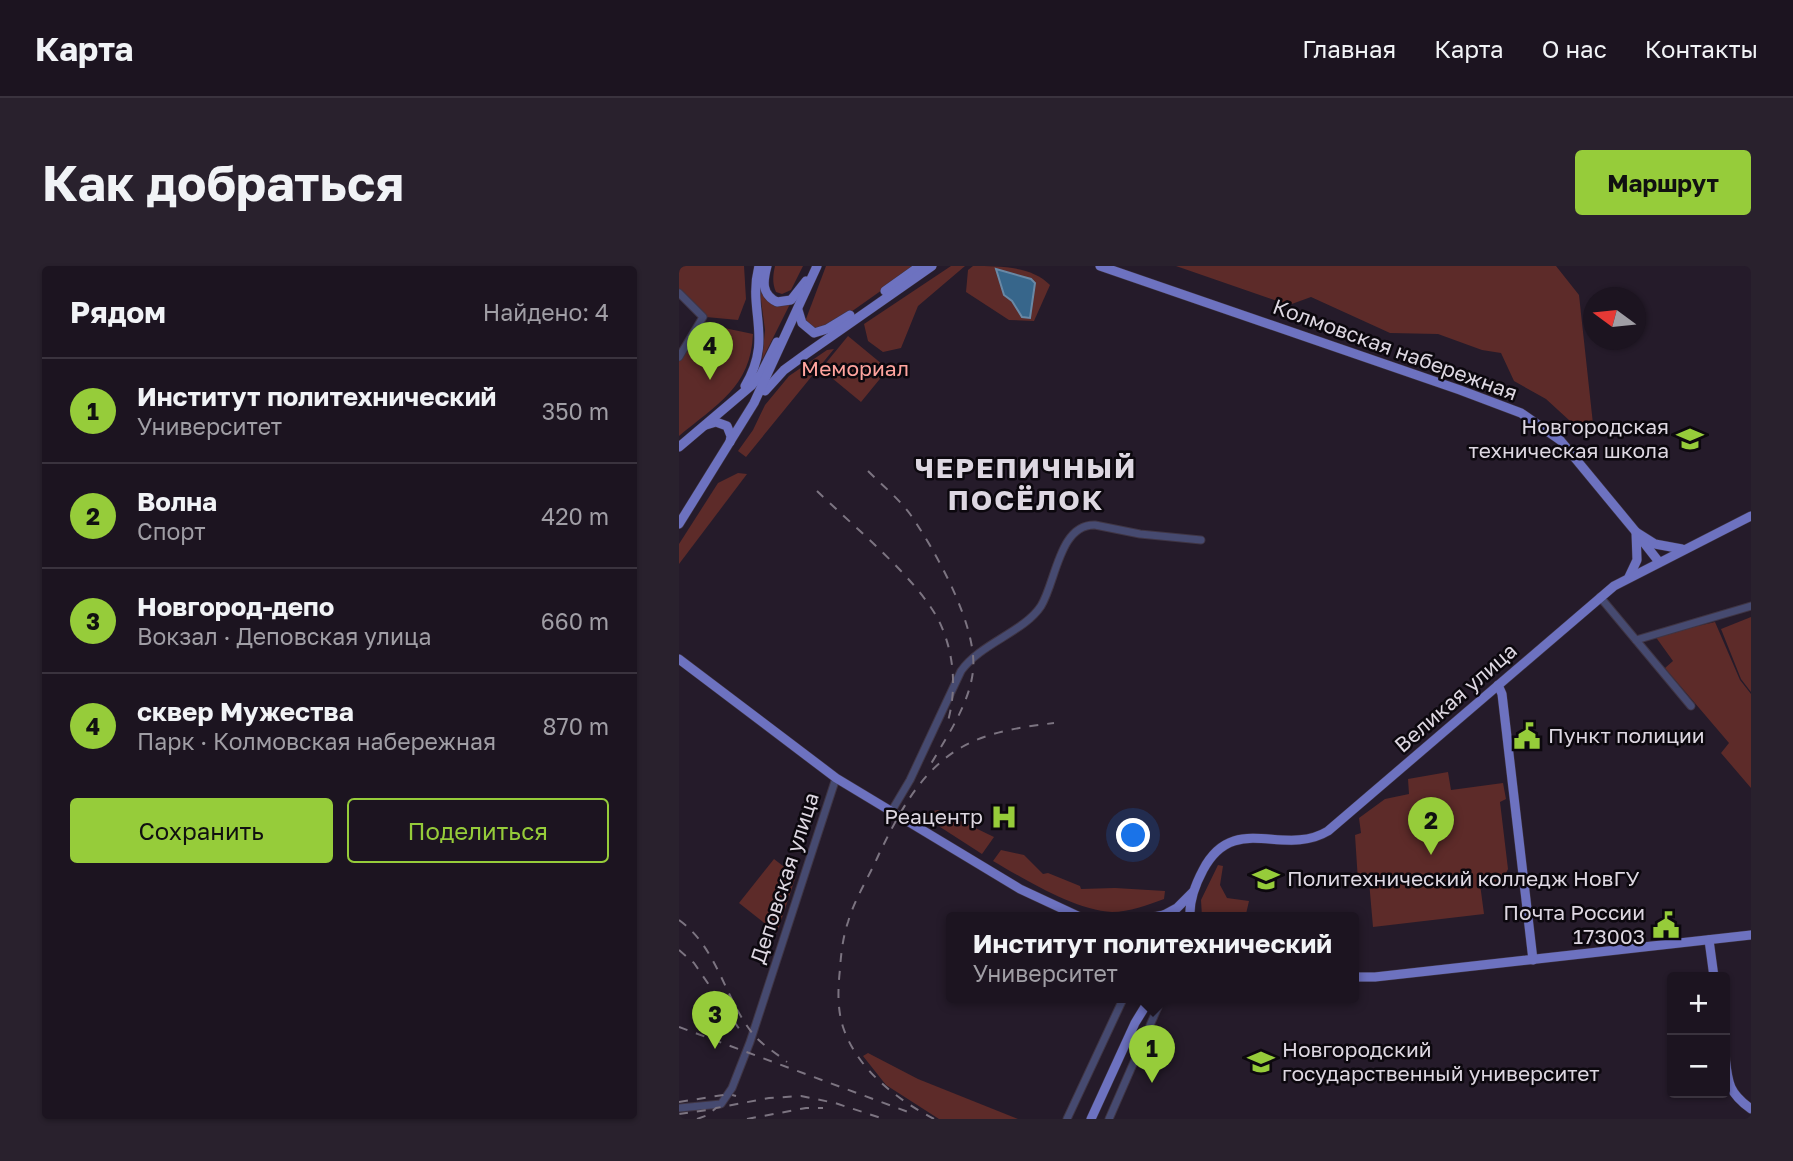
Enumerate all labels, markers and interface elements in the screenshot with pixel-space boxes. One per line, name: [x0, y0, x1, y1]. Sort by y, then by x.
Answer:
text: Карта: [35, 29, 134, 68]
text: Главная: [1302, 34, 1396, 63]
text: Карта: [1434, 34, 1504, 63]
text: О нас: [1542, 34, 1607, 63]
text: Контакты: [1645, 34, 1758, 63]
button: Маршрут: [1575, 150, 1751, 215]
text: Как добраться: [42, 153, 404, 212]
north arrow: [1583, 287, 1646, 350]
street label: Колмовская набережная: [1269, 293, 1521, 405]
text: Рядом: [70, 294, 166, 330]
text: Найдено: 4: [483, 298, 609, 326]
pin: 4: [687, 322, 733, 380]
park label: Мемориал: [801, 355, 909, 381]
text: Институт политехнический: [137, 381, 496, 412]
text: 1: [87, 397, 99, 425]
text: 350 m: [542, 397, 609, 425]
text: Университет: [137, 412, 282, 440]
place label: Новгородская техническая школа: [1469, 413, 1669, 463]
school or university icon: Новгородская техническая школа: [1675, 424, 1705, 454]
district label: ЧЕРЕПИЧНЫЙ ПОСЁЛОК: [915, 451, 1137, 516]
text: Волна: [137, 486, 217, 517]
text: 2: [86, 502, 100, 530]
text: 420 m: [541, 502, 609, 530]
text: Спорт: [137, 517, 205, 545]
text: Новгород-депо: [137, 591, 334, 622]
text: 3: [86, 607, 100, 635]
text: 660 m: [541, 607, 609, 635]
text: Вокзал · Деповская улица: [137, 622, 431, 650]
street label: Великая улица: [1389, 637, 1522, 757]
text: сквер Мужества: [137, 696, 354, 727]
text: 4: [86, 712, 100, 740]
text: 870 m: [542, 712, 609, 740]
public building icon: Пункт полиции: [1512, 721, 1542, 751]
place label: Пункт полиции: [1548, 722, 1705, 748]
text: Парк · Колмовская набережная: [137, 727, 496, 755]
street label: Деповская улица: [744, 789, 824, 966]
pin: 2: [1408, 797, 1454, 855]
button: Сохранить: [70, 798, 333, 863]
button: Поделиться: [347, 798, 609, 863]
hospital icon: Реацентр: [989, 802, 1019, 832]
place label: Реацентр: [884, 803, 983, 829]
your location: [1116, 818, 1150, 852]
school or university icon: Политехнический колледж НовГУ: [1251, 864, 1281, 894]
place label: Политехнический колледж НовГУ: [1287, 865, 1640, 891]
place label: Почта России 173003: [1503, 899, 1645, 949]
public building icon: Почта России 173003: [1651, 910, 1681, 940]
popup: [946, 912, 1359, 1003]
text: Институт политехнический: [973, 928, 1332, 959]
text: Университет: [973, 959, 1118, 987]
map controls: [1667, 972, 1730, 1098]
button: +: [1667, 972, 1730, 1035]
pin: 3: [692, 991, 738, 1049]
pin: 1: [1129, 1025, 1175, 1083]
button: −: [1667, 1035, 1730, 1098]
place label: Новгородский государственный университет: [1282, 1036, 1600, 1086]
school or university icon: Новгородский государственный университет: [1246, 1047, 1276, 1077]

